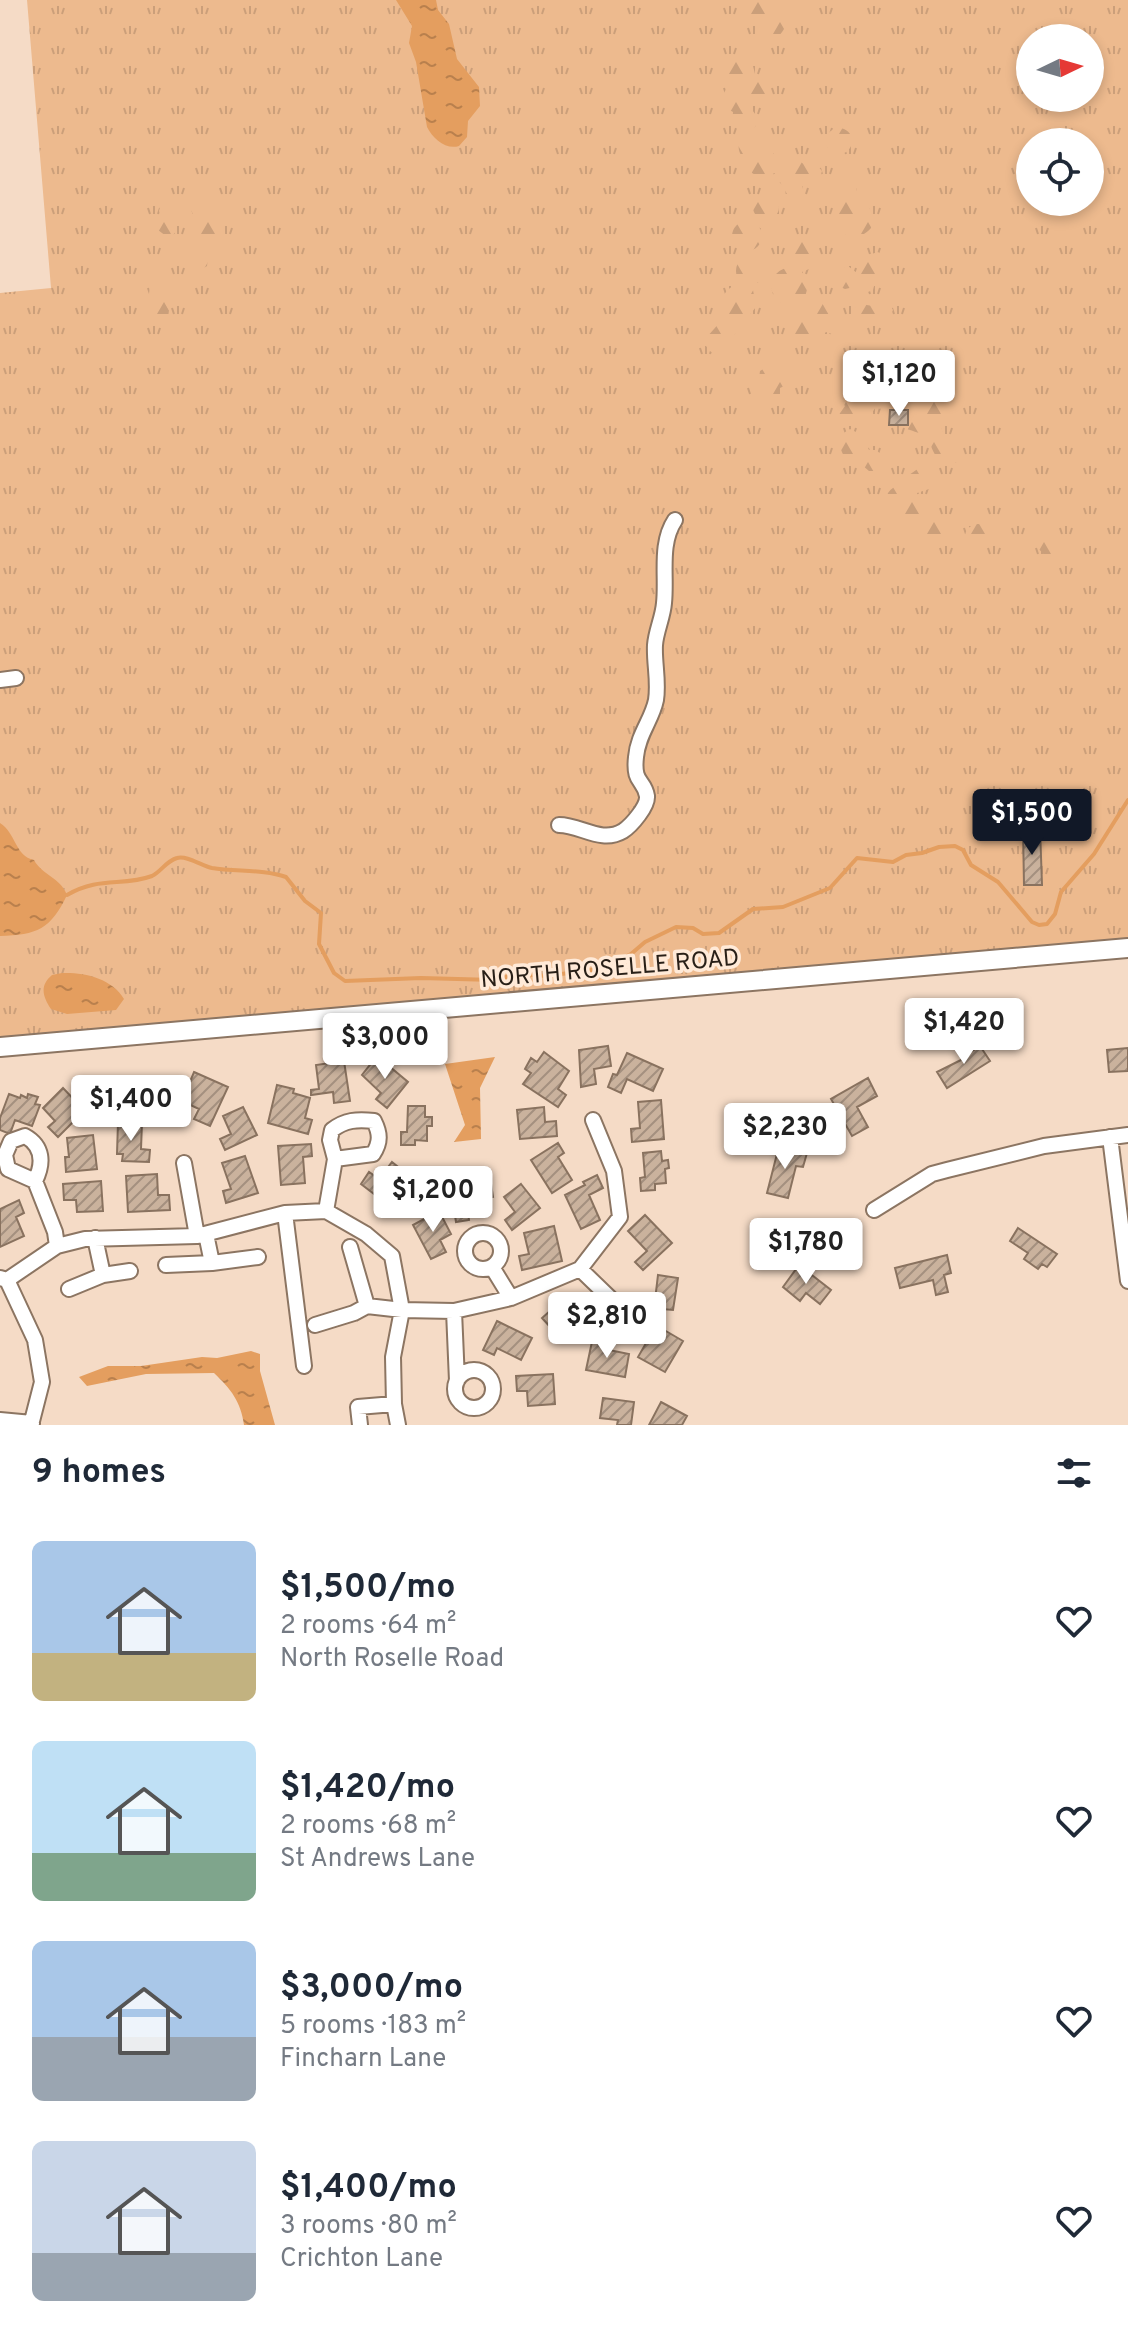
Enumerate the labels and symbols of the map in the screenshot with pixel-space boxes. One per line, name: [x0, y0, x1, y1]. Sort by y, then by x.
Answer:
north arrow: [1016, 24, 1104, 112]
pin: $1,120: [834, 350, 964, 418]
pin: $1,500: [967, 789, 1097, 857]
street label: NORTH ROSELLE ROAD: [479, 944, 741, 996]
pin: $1,420: [899, 998, 1029, 1066]
pin: $3,000: [320, 1013, 450, 1081]
pin: $1,400: [66, 1075, 196, 1143]
pin: $2,230: [720, 1103, 850, 1171]
pin: $1,200: [368, 1166, 498, 1234]
pin: $1,780: [741, 1218, 871, 1286]
pin: $2,810: [542, 1292, 672, 1360]

